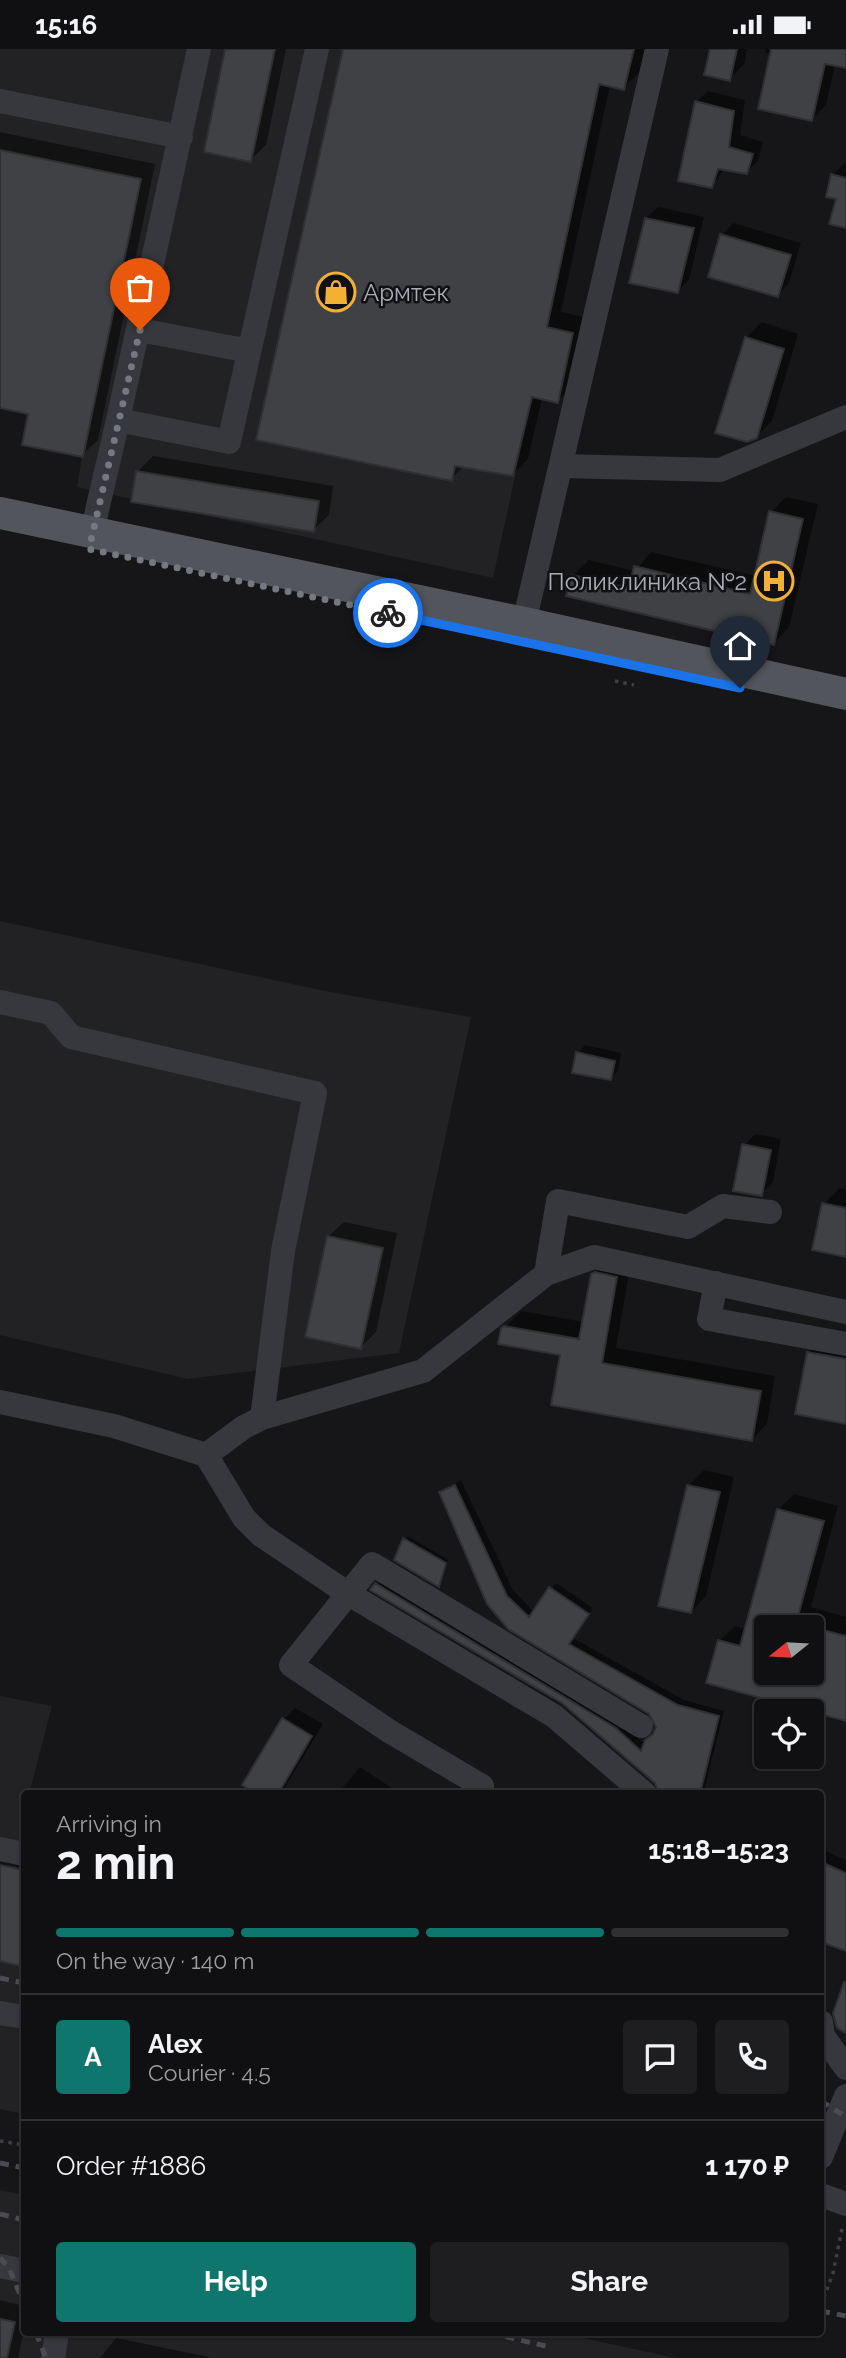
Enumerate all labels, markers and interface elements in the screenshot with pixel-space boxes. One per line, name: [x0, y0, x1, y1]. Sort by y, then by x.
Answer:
text: 15:16: [35, 10, 97, 40]
pin: [110, 258, 170, 330]
icon: bag: [121, 269, 159, 307]
shop icon: Армтек: [315, 271, 357, 313]
place label: Армтек: [363, 278, 449, 307]
hospital icon: Поликлиника №2: [753, 560, 795, 602]
place label: Поликлиника №2: [548, 567, 747, 596]
courier: [353, 578, 423, 648]
icon: bike: [369, 594, 407, 632]
pin: [710, 616, 770, 688]
icon: home: [721, 627, 759, 665]
north arrow: [754, 1615, 824, 1685]
map controls: [754, 1615, 824, 1769]
button: locate: [754, 1699, 824, 1769]
text: Arriving in: [56, 1810, 162, 1837]
text: 15:18–15:23: [648, 1835, 789, 1865]
text: 2 min: [56, 1836, 175, 1890]
text: On the way · 140 m: [56, 1947, 254, 1974]
button: chat: [623, 2020, 697, 2094]
button: phone: [715, 2020, 789, 2094]
text: Alex: [148, 2029, 203, 2059]
text: A: [84, 2042, 102, 2072]
text: Courier · 4.5: [148, 2059, 271, 2086]
text: Order #1886: [56, 2151, 206, 2181]
text: 1 170 ₽: [705, 2151, 789, 2181]
button: Help: [56, 2242, 416, 2322]
button: Share: [430, 2242, 789, 2322]

